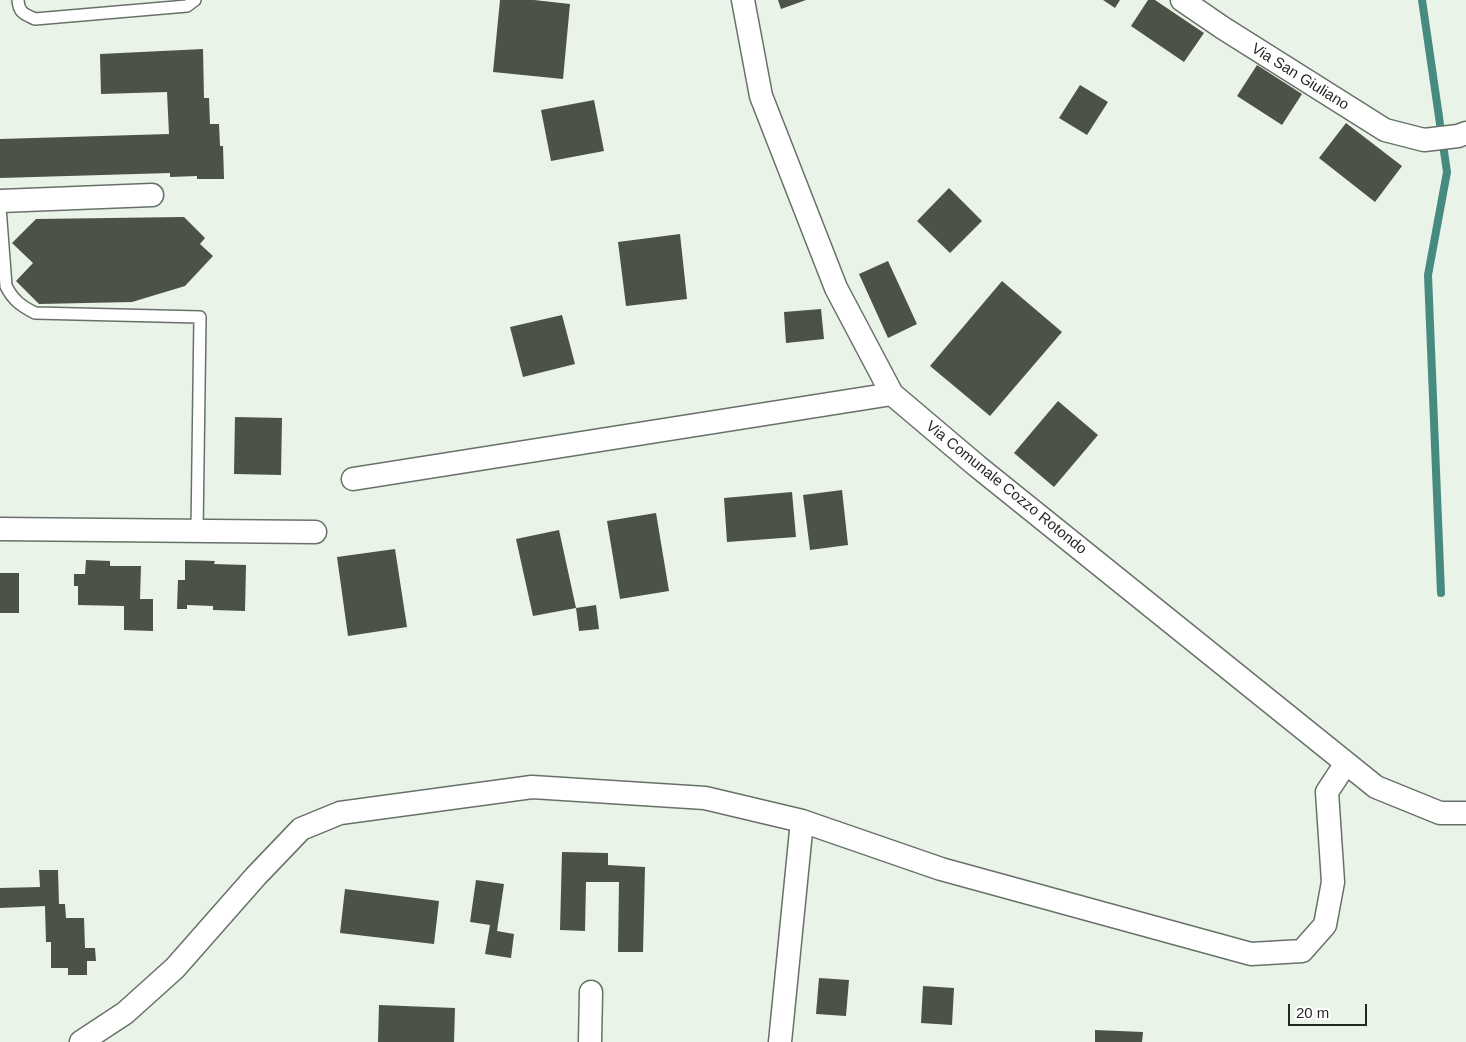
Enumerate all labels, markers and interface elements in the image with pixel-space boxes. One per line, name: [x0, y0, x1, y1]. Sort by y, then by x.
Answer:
street label: Via San Giuliano: [1248, 40, 1352, 114]
street label: Via Comunale Cozzo Rotondo: [922, 418, 1090, 558]
scale bar: [1291, 994, 1370, 1026]
text: 20 m: [1296, 1004, 1329, 1021]

